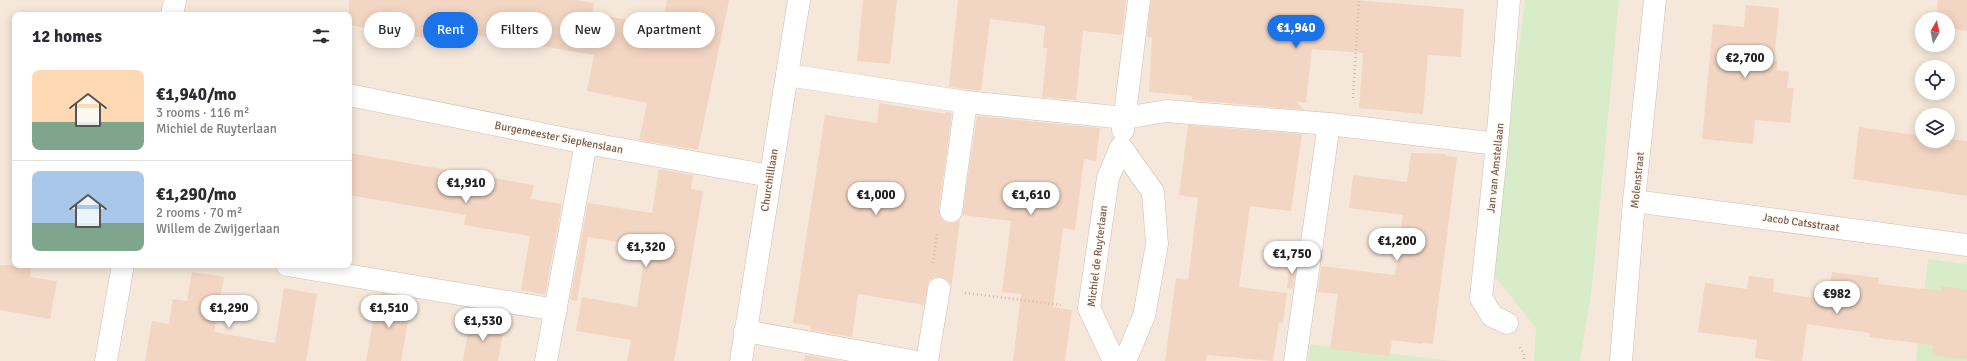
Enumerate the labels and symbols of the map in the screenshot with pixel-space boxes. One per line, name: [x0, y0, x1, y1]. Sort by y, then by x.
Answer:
north arrow: [1915, 12, 1955, 52]
pin: €1,940: [1263, 15, 1329, 49]
pin: €2,700: [1712, 45, 1778, 79]
street label: Burgemeester Siepkenslaan: [494, 119, 624, 156]
street label: Jan van Amstellaan: [1484, 122, 1507, 214]
street label: Churchilllaan: [758, 148, 781, 212]
street label: Molenstraat: [1628, 151, 1647, 209]
pin: €1,910: [433, 170, 499, 204]
pin: €1,000: [843, 182, 909, 216]
pin: €1,610: [998, 182, 1064, 216]
street label: Michiel de Ruyterlaan: [1085, 205, 1110, 308]
street label: Jacob Catsstraat: [1762, 211, 1840, 234]
pin: €1,200: [1364, 228, 1430, 262]
pin: €1,320: [613, 234, 679, 268]
pin: €1,750: [1259, 241, 1325, 275]
pin: €982: [1813, 281, 1861, 315]
pin: €1,290: [196, 295, 262, 329]
pin: €1,510: [356, 295, 422, 329]
pin: €1,530: [450, 308, 516, 342]

